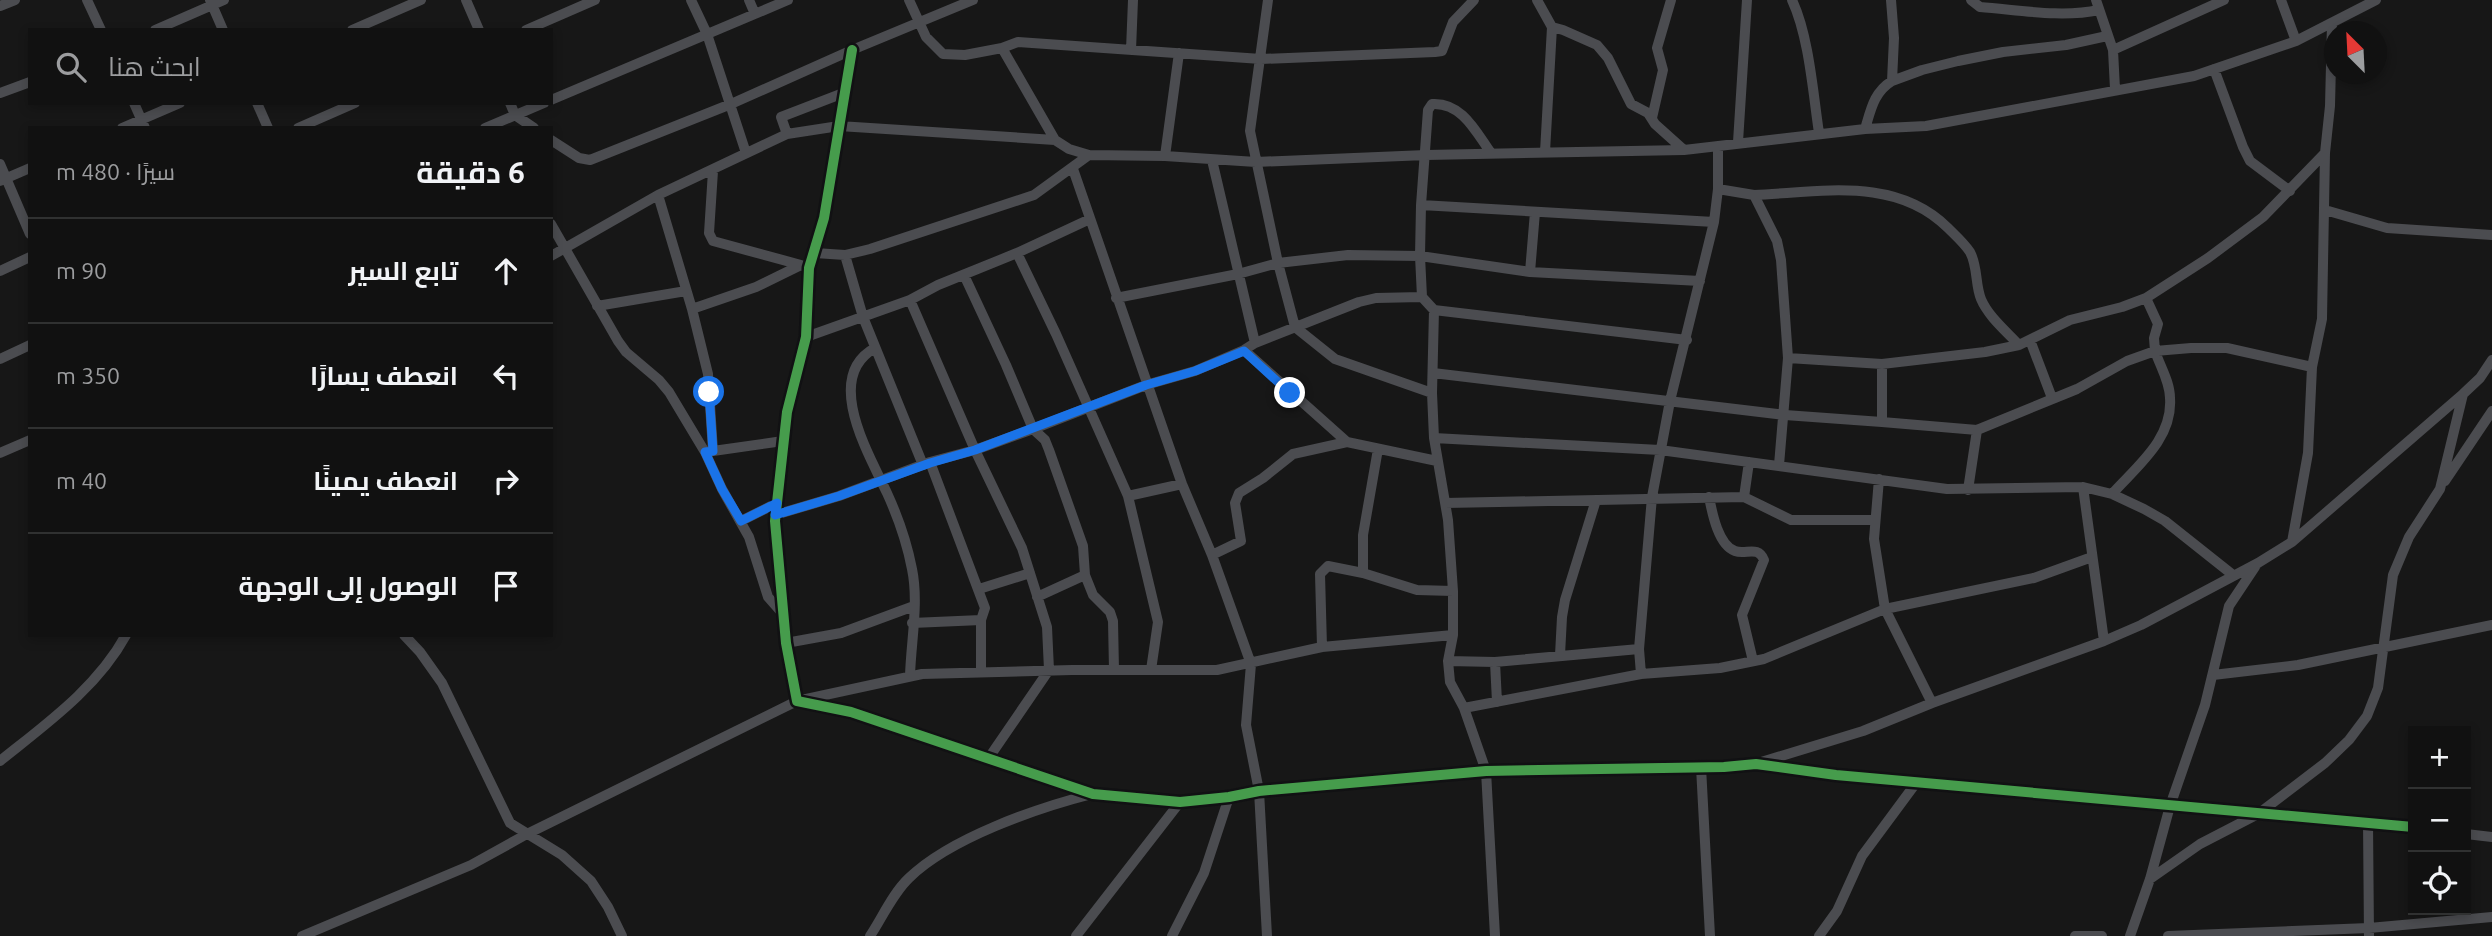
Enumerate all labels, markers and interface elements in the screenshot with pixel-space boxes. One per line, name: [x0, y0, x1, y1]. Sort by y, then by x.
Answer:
north arrow: [2324, 21, 2387, 84]
search box: [28, 28, 553, 105]
icon: search: [52, 48, 90, 86]
text: ابحث هنا: [108, 52, 201, 81]
text: 6 دقيقة: [416, 155, 525, 189]
text: سيرًا · 480 m: [56, 159, 175, 184]
icon: ahead: [487, 252, 525, 290]
text: تابع السير: [348, 256, 458, 285]
text: 90 m: [56, 258, 107, 283]
icon: left: [487, 357, 525, 395]
text: انعطف يسارًا: [310, 361, 458, 390]
text: 350 m: [56, 363, 120, 388]
route start: [693, 376, 724, 407]
route end: [1274, 377, 1305, 408]
icon: right: [487, 462, 525, 500]
text: انعطف يمينًا: [313, 466, 458, 495]
text: 40 m: [56, 468, 107, 493]
icon: arrive: [487, 567, 525, 605]
text: الوصول إلى الوجهة: [239, 571, 458, 600]
map controls: [2408, 726, 2471, 915]
button: +: [2408, 726, 2471, 789]
button: −: [2408, 789, 2471, 852]
button: locate: [2408, 852, 2471, 915]

